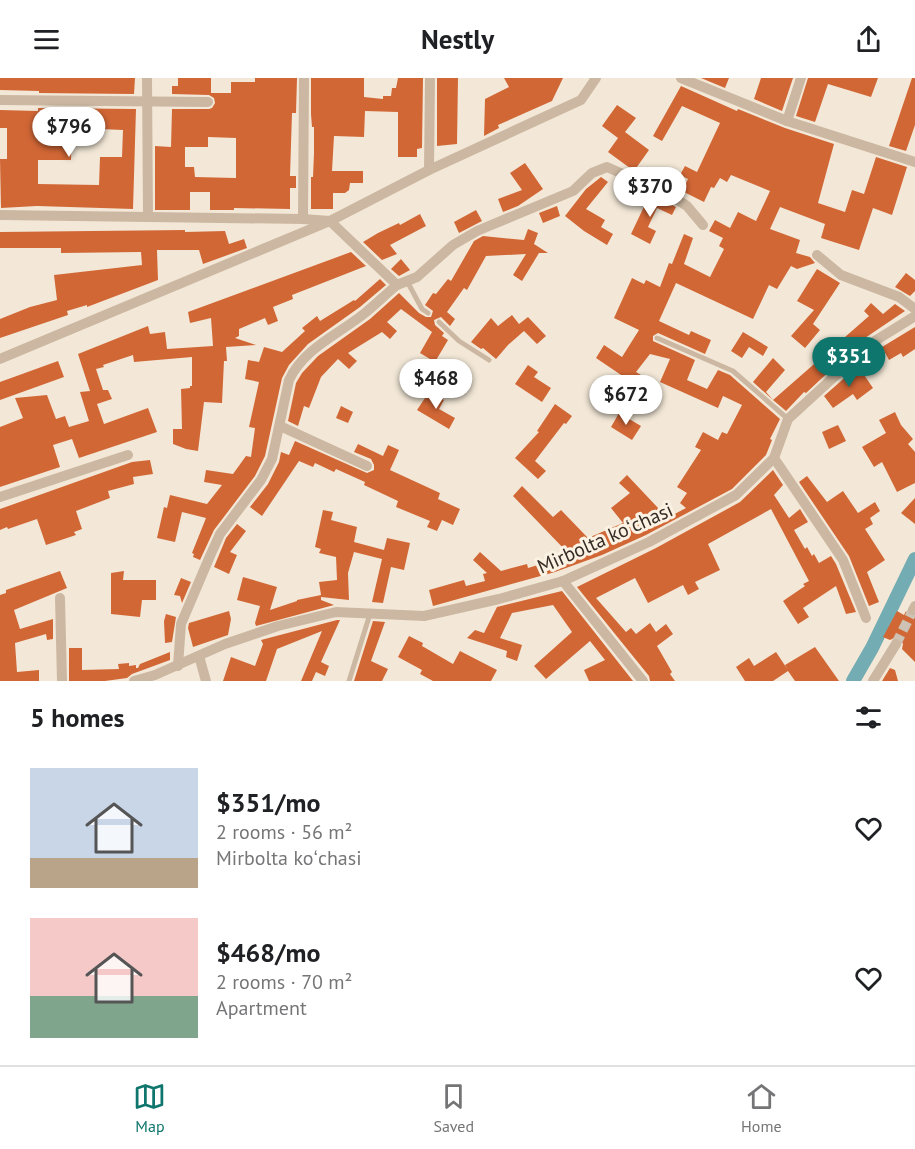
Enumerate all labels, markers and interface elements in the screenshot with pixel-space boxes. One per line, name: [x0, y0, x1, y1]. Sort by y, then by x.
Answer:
text: Nestly: [421, 22, 494, 56]
icon: menu: [30, 23, 63, 56]
icon: share: [852, 23, 885, 56]
pin: $796: [33, 107, 105, 158]
text: $796: [46, 113, 92, 139]
pin: $370: [614, 167, 686, 218]
text: $370: [627, 173, 673, 199]
pin: $351: [813, 337, 885, 388]
text: $351: [826, 343, 872, 369]
pin: $468: [400, 359, 472, 410]
text: $468: [413, 365, 459, 391]
pin: $672: [590, 375, 662, 426]
text: $672: [603, 381, 649, 407]
street label: Mirbolta koʻchasi: [533, 497, 677, 579]
text: 5 homes: [30, 701, 125, 734]
icon: filters: [852, 701, 885, 734]
text: $351/mo: [216, 786, 320, 819]
icon: home: [78, 792, 150, 864]
icon: heart: [852, 812, 885, 845]
text: 2 rooms · 56 m²: [216, 819, 352, 845]
text: Mirbolta koʻchasi: [216, 845, 362, 871]
text: $468/mo: [216, 936, 320, 969]
icon: home: [78, 942, 150, 1014]
icon: heart: [852, 962, 885, 995]
text: 2 rooms · 70 m²: [216, 969, 352, 995]
text: Apartment: [216, 995, 307, 1021]
tab: Map: [133, 1080, 166, 1136]
tab: Saved: [433, 1080, 474, 1136]
tab: Home: [741, 1080, 782, 1136]

